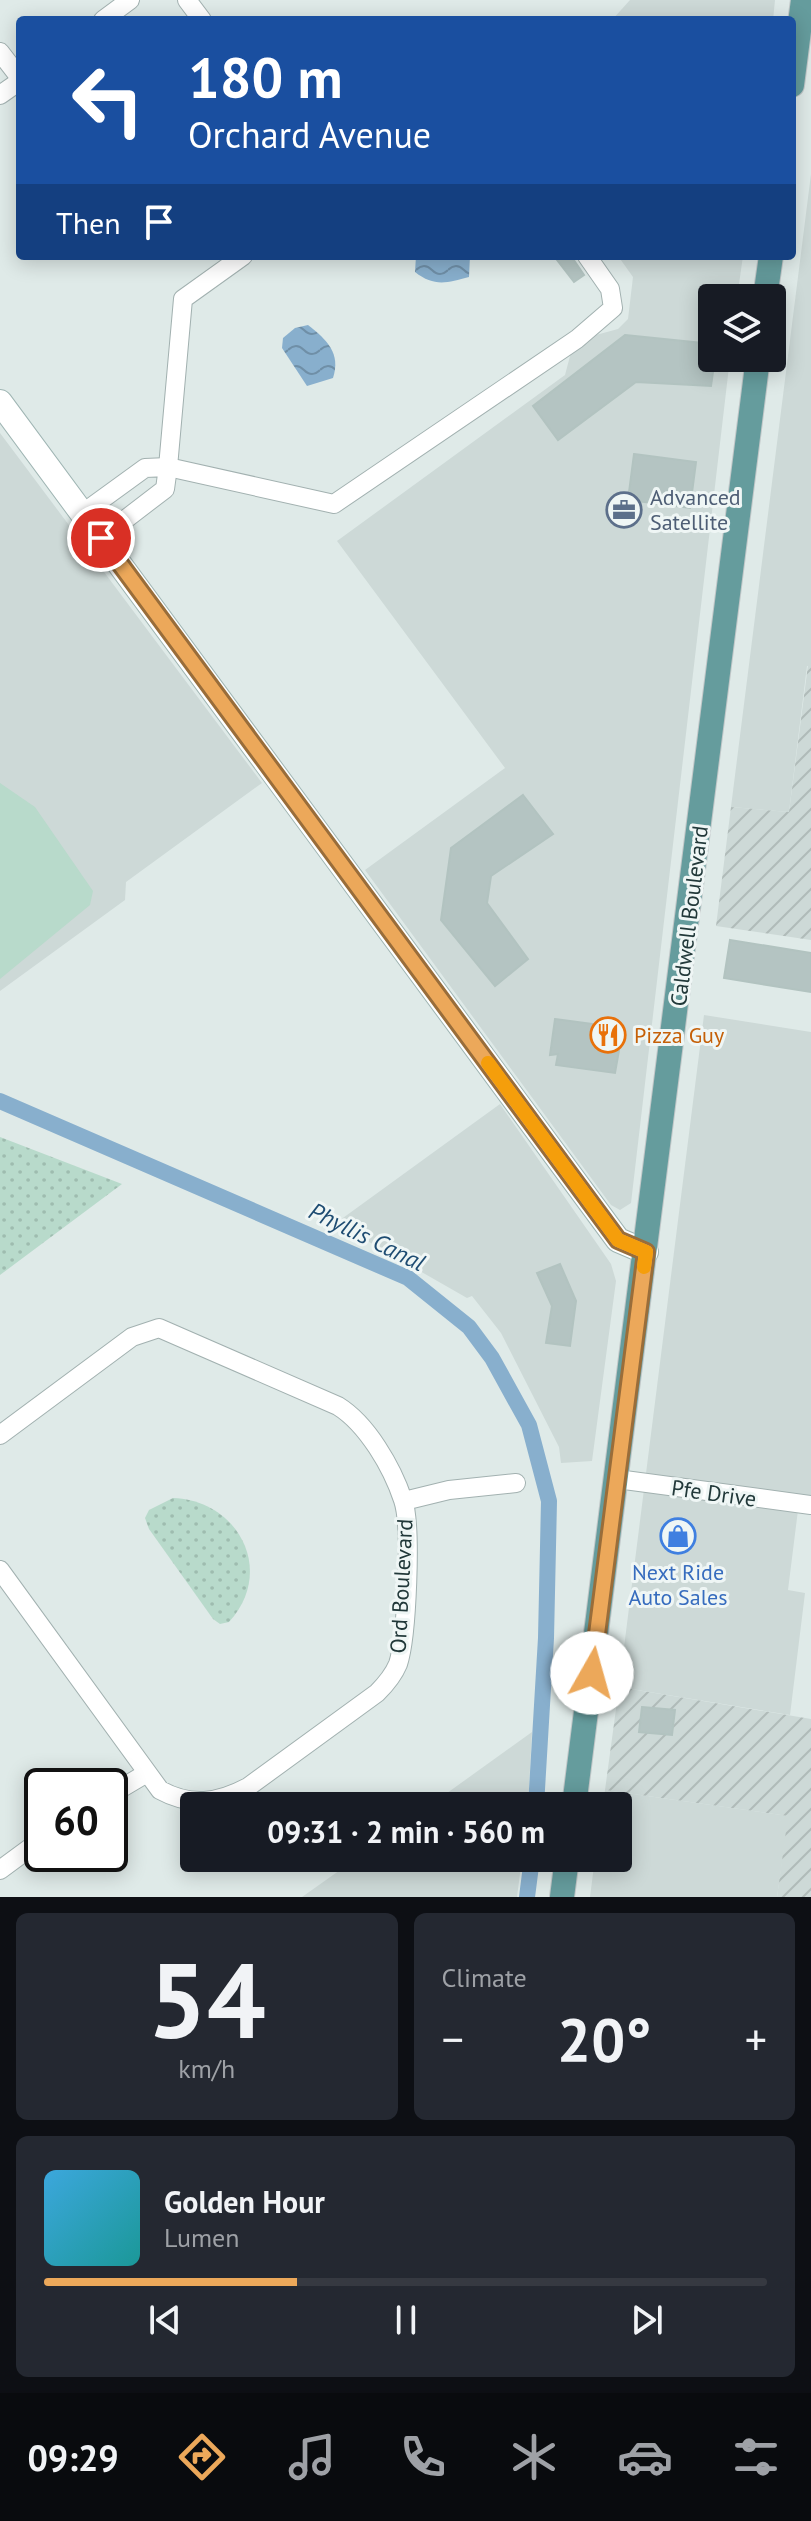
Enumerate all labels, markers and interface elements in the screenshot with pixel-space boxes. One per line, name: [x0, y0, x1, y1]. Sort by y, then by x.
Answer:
text: 180 m: [188, 41, 343, 113]
icon: left: [56, 48, 160, 152]
text: Orchard Avenue: [188, 111, 431, 158]
icon: arrive: [137, 200, 181, 244]
text: Then: [56, 203, 121, 242]
map controls: [698, 284, 786, 372]
button: layers: [698, 284, 786, 372]
place label: Advanced Satellite: [650, 483, 741, 536]
office icon: Advanced Satellite: [605, 491, 643, 529]
pin: [67, 504, 135, 572]
icon: arrive: [79, 516, 123, 560]
street label: Caldwell Boulevard: [664, 824, 714, 1008]
restaurant icon: Pizza Guy: [589, 1016, 627, 1054]
place label: Pizza Guy: [634, 1021, 725, 1049]
water label: Phyllis Canal: [304, 1195, 431, 1278]
street label: Pfe Drive: [670, 1473, 758, 1513]
shop icon: Next Ride Auto Sales: [659, 1517, 697, 1555]
street label: Ord Boulevard: [383, 1518, 419, 1654]
place label: Next Ride Auto Sales: [628, 1558, 728, 1611]
position arrow: [550, 1631, 634, 1715]
speed limit sign: 60: [24, 1768, 128, 1872]
text: 09:31 · 2 min · 560 m: [267, 1812, 545, 1851]
text: 54: [148, 1932, 266, 2067]
text: Climate: [442, 1961, 527, 1994]
text: 20°: [557, 2000, 651, 2078]
text: −: [442, 2010, 464, 2067]
text: +: [745, 2010, 767, 2067]
text: km/h: [178, 2052, 235, 2085]
text: Golden Hour: [164, 2182, 325, 2221]
text: Lumen: [164, 2221, 239, 2254]
icon: previous: [143, 2298, 187, 2342]
icon: pause: [384, 2298, 428, 2342]
icon: next: [625, 2298, 669, 2342]
icon: directions: [174, 2429, 230, 2485]
icon: music: [284, 2429, 340, 2485]
icon: phone: [395, 2429, 451, 2485]
icon: climate: [506, 2429, 562, 2485]
icon: car: [617, 2429, 673, 2485]
icon: filters: [728, 2429, 784, 2485]
text: 09:29: [27, 2434, 119, 2481]

